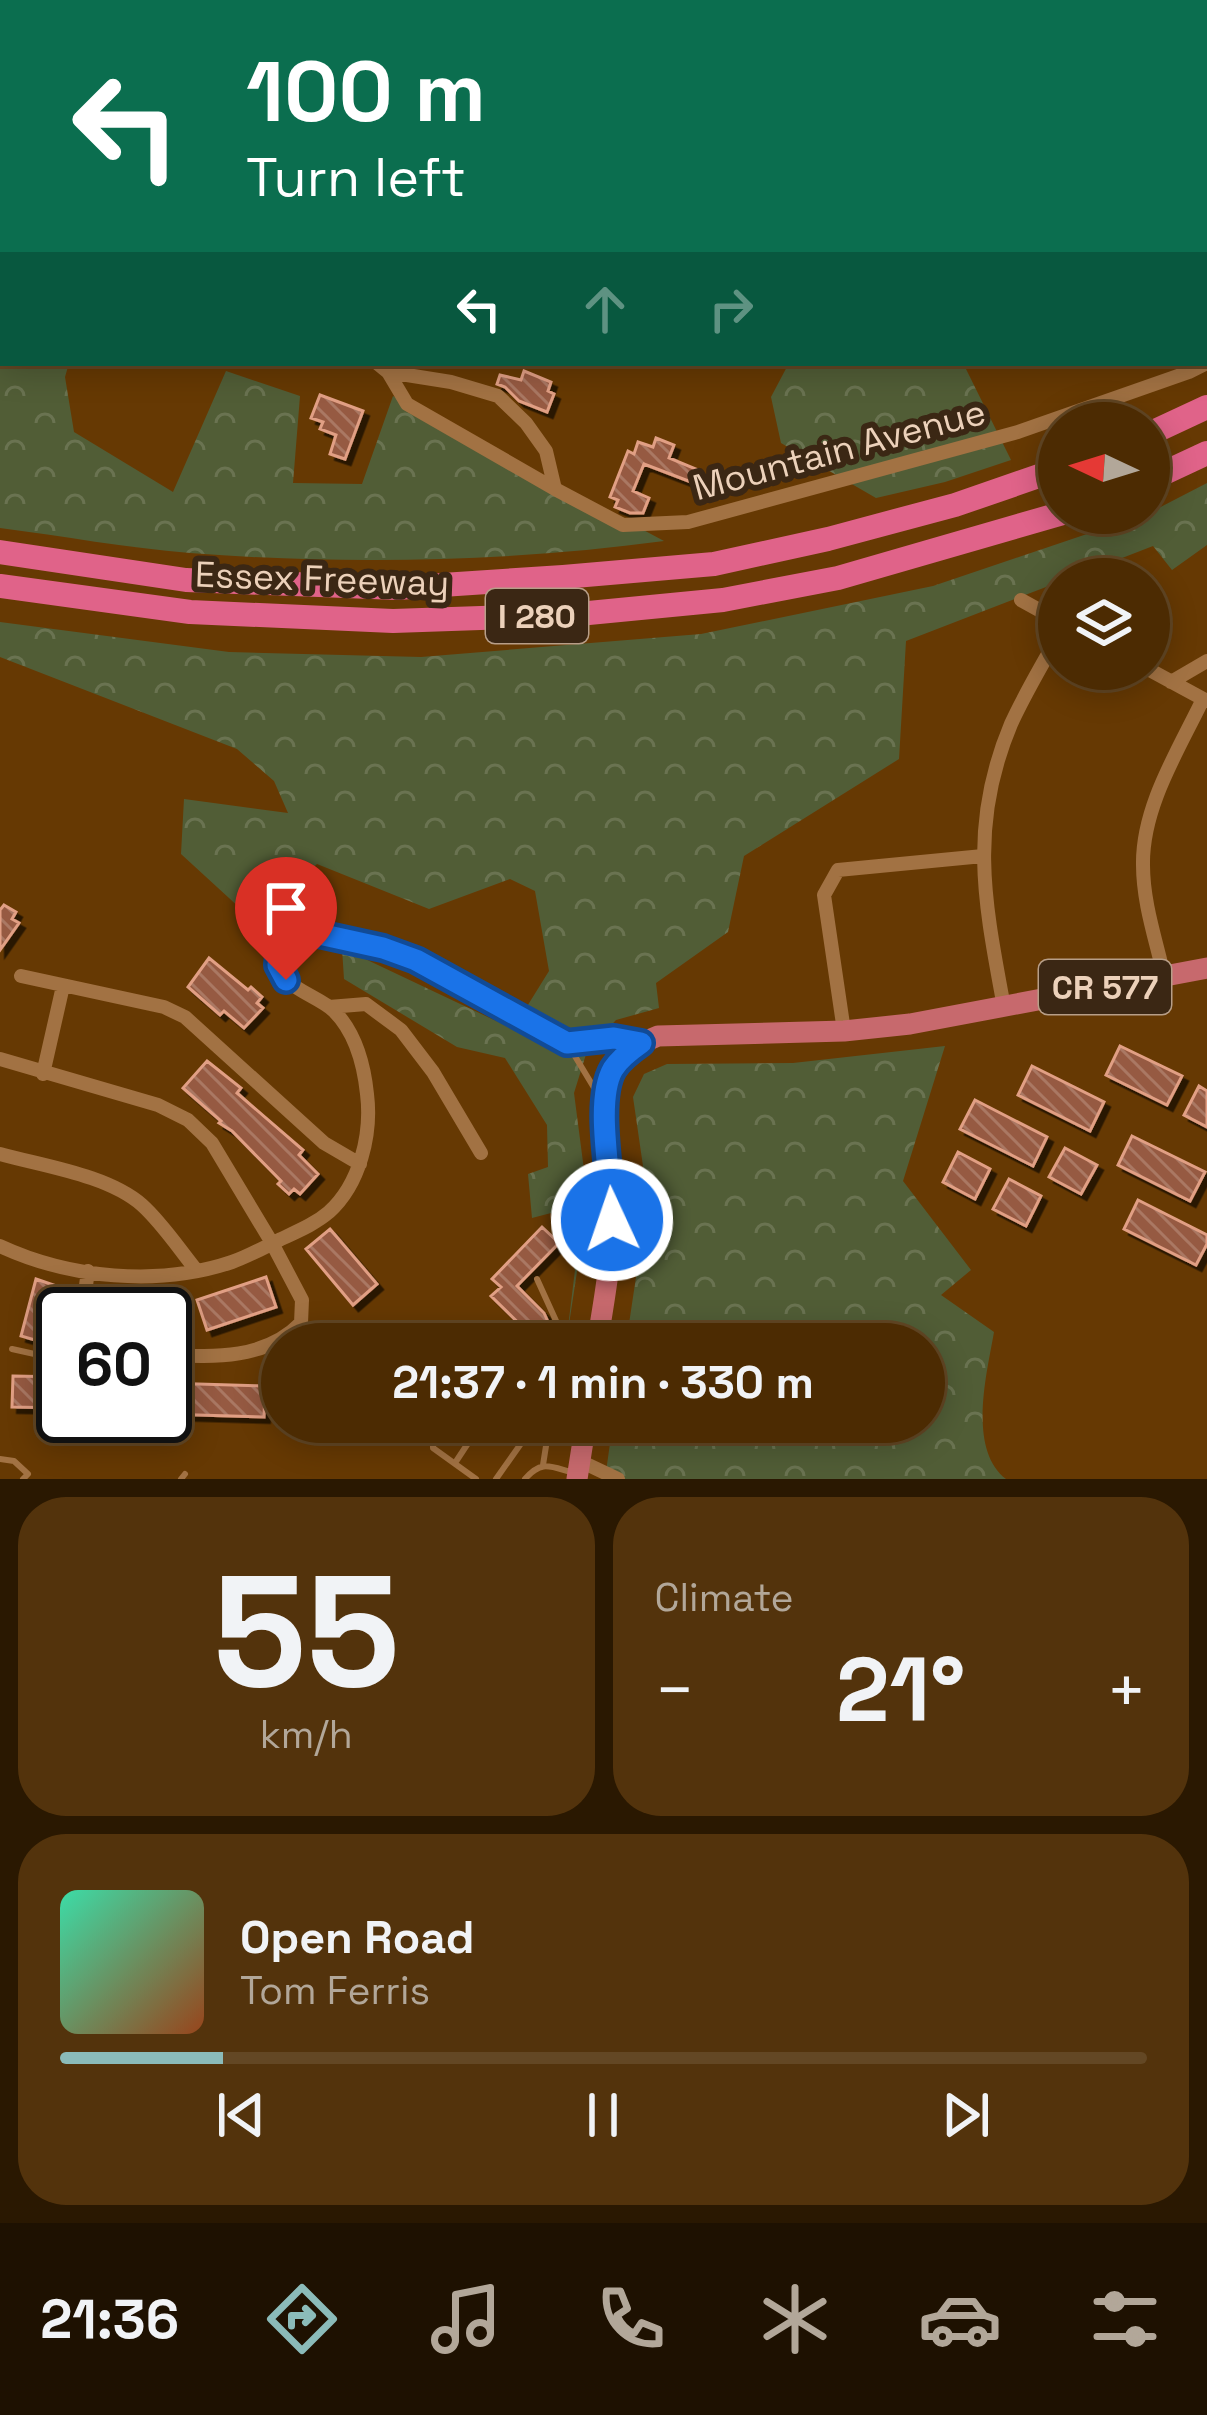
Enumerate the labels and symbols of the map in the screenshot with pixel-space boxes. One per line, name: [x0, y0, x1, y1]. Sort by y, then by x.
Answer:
street label: Mountain Avenue: [688, 389, 991, 511]
north arrow: [1038, 402, 1170, 534]
street label: Essex Freeway: [194, 552, 450, 606]
road number: I 280: [486, 589, 588, 643]
pin: [235, 857, 337, 980]
road number: CR 577: [1039, 960, 1171, 1014]
position arrow: [549, 1157, 675, 1283]
speed limit sign: 60: [36, 1287, 192, 1443]

